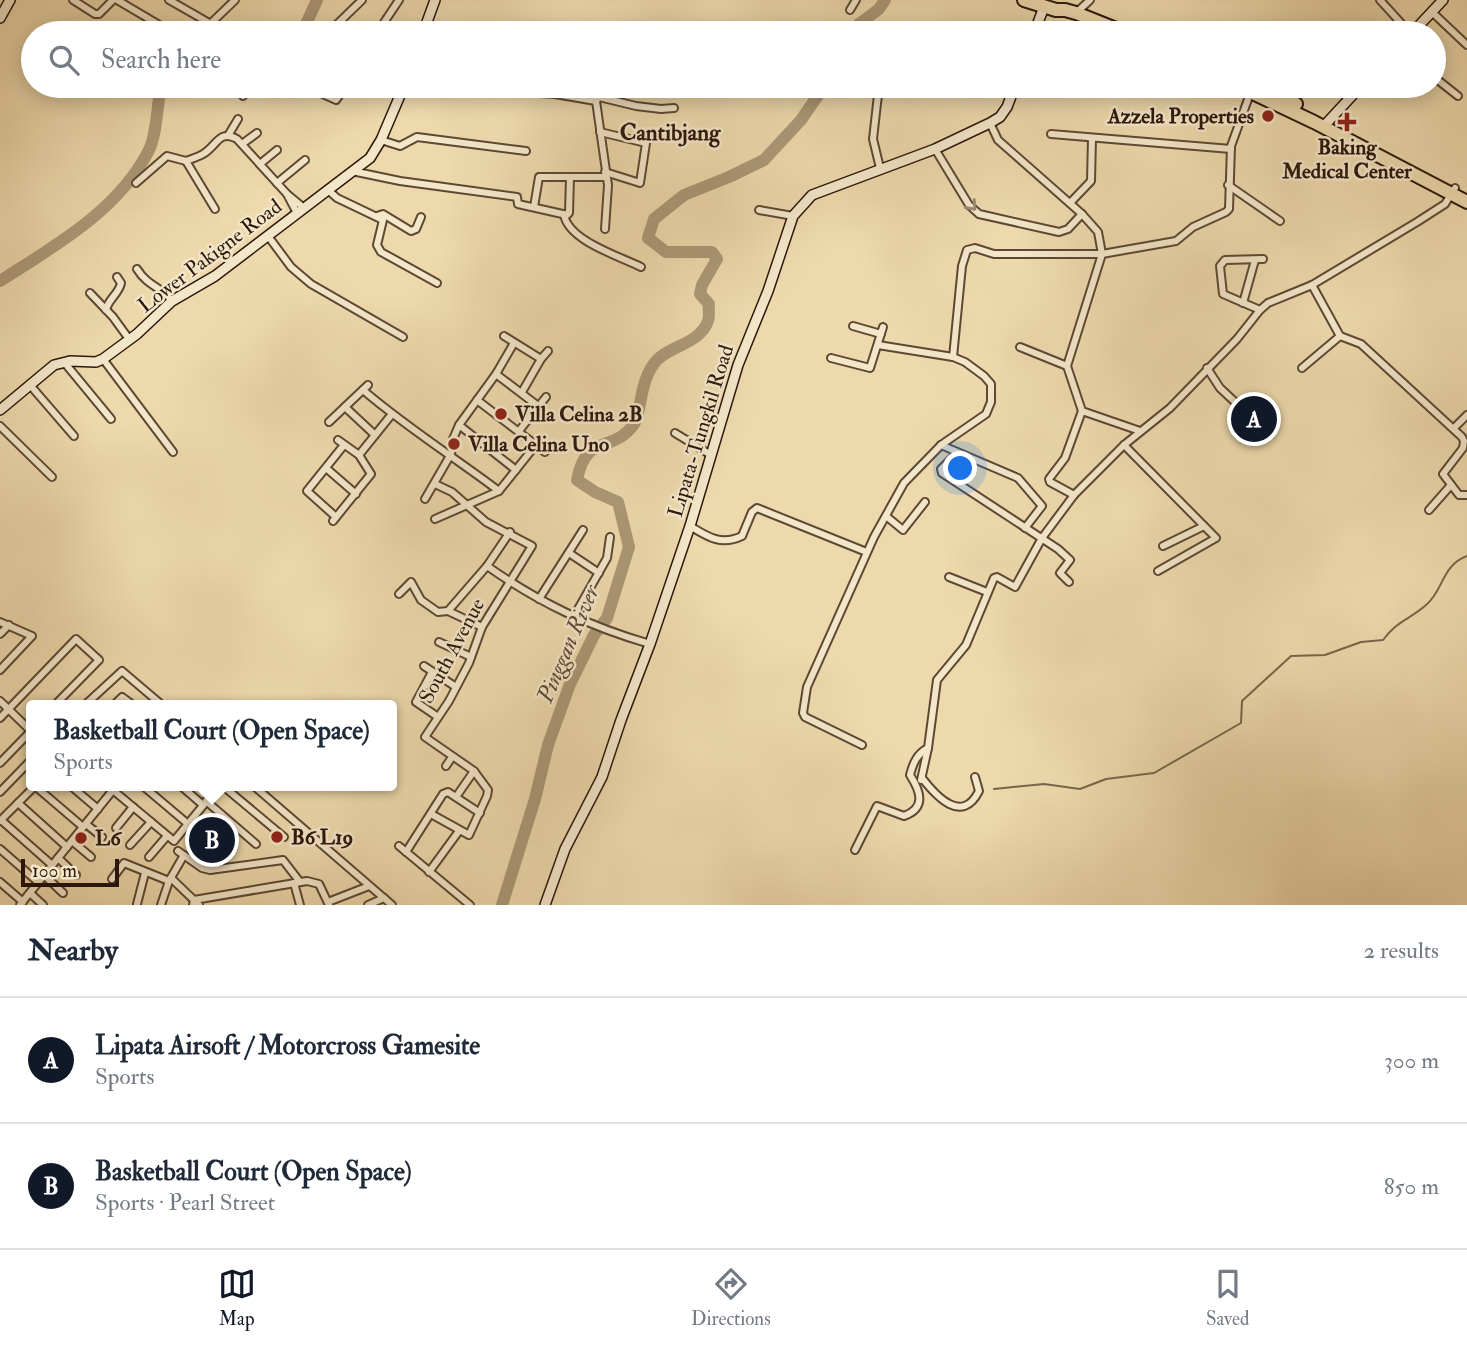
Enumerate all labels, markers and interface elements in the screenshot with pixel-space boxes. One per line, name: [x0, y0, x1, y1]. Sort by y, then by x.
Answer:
search box: [21, 21, 1446, 98]
icon: search: [45, 41, 83, 79]
text: Search here: [101, 44, 221, 76]
place label: Azzela Properties: [1107, 103, 1254, 130]
marker: Azzela Properties: [1260, 108, 1276, 124]
marker: Baking Medical Center: [1337, 112, 1357, 132]
district label: Cantibjang: [620, 118, 722, 148]
place label: Baking Medical Center: [1281, 134, 1413, 185]
street label: Lower Pakigne Road: [133, 193, 288, 319]
one-way arrow: [964, 198, 976, 211]
street label: Lipata-Tungkil Road: [662, 341, 740, 521]
pin: A: [1231, 393, 1277, 445]
place label: Villa Celina 2B: [514, 401, 643, 428]
marker: Villa Celina 2B: [493, 406, 509, 422]
place label: Villa Celina Uno: [467, 431, 609, 458]
marker: Villa Celina Uno: [446, 436, 462, 452]
your location: [943, 451, 977, 485]
water label: Pinggan River: [530, 580, 606, 708]
street label: South Avenue: [413, 593, 491, 708]
popup: [26, 700, 397, 791]
text: Basketball Court (Open Space): [53, 715, 370, 747]
text: Sports: [53, 747, 113, 776]
pin: B: [189, 814, 235, 866]
place label: B6 L19: [291, 824, 353, 851]
place label: L6: [95, 825, 122, 852]
marker: B6 L19: [269, 829, 285, 845]
marker: L6: [73, 830, 89, 846]
scale bar: [21, 856, 119, 888]
text: 100 m: [32, 859, 77, 883]
text: Nearby: [28, 932, 118, 969]
text: 2 results: [1364, 936, 1439, 965]
text: Lipata Airsoft / Motorcross Gamesite: [95, 1030, 480, 1062]
text: A: [44, 1046, 58, 1075]
text: 300 m: [1384, 1046, 1439, 1075]
text: Sports: [95, 1062, 154, 1091]
text: Basketball Court (Open Space): [95, 1156, 412, 1188]
text: B: [43, 1172, 59, 1201]
text: 850 m: [1384, 1172, 1439, 1201]
text: Sports · Pearl Street: [95, 1188, 275, 1217]
tab: Map: [218, 1265, 256, 1331]
tab: Directions: [691, 1265, 771, 1331]
tab: Saved: [1206, 1265, 1249, 1331]

